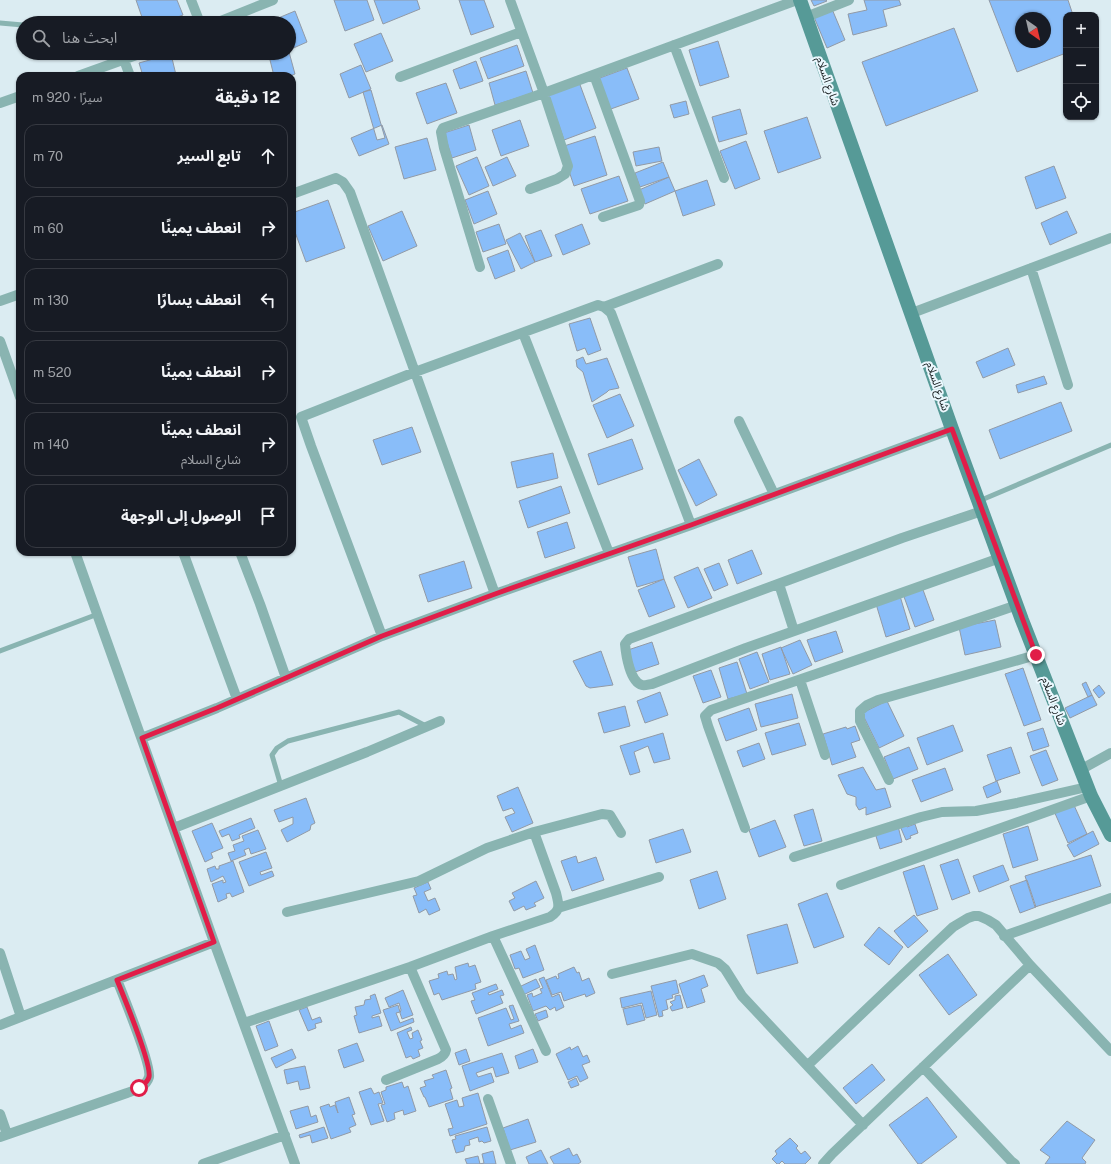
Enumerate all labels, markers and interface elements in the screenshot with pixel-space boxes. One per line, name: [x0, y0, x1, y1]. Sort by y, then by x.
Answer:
north arrow: [1015, 12, 1051, 48]
map controls: [1063, 12, 1099, 120]
button: +: [1063, 12, 1099, 48]
search box: [16, 16, 296, 60]
icon: search: [30, 27, 52, 49]
text: ابحث هنا: [62, 29, 117, 46]
button: −: [1063, 48, 1099, 84]
street label: شارع السلام: [812, 55, 842, 108]
button: locate: [1063, 84, 1099, 120]
text: 12 دقيقة: [215, 87, 280, 107]
text: سيرًا · 920 m: [32, 90, 102, 105]
icon: ahead: [257, 145, 279, 167]
text: تابع السير: [177, 147, 241, 164]
text: 70 m: [33, 149, 63, 164]
icon: right: [257, 217, 279, 239]
text: انعطف يمينًا: [161, 219, 241, 236]
text: 60 m: [33, 221, 63, 236]
icon: left: [257, 289, 279, 311]
text: انعطف يسارًا: [157, 291, 241, 308]
text: 130 m: [33, 293, 69, 308]
street label: شارع السلام: [922, 360, 952, 413]
icon: right: [257, 361, 279, 383]
text: انعطف يمينًا: [161, 363, 241, 380]
text: 520 m: [33, 365, 71, 380]
text: انعطف يمينًا: [161, 421, 241, 438]
icon: right: [257, 433, 279, 455]
text: 140 m: [33, 437, 69, 452]
text: شارع السلام: [181, 452, 241, 467]
icon: arrive: [257, 505, 279, 527]
text: الوصول إلى الوجهة: [121, 507, 241, 524]
route end: [1027, 646, 1045, 664]
street label: شارع السلام: [1037, 675, 1069, 728]
route start: [130, 1079, 148, 1097]

